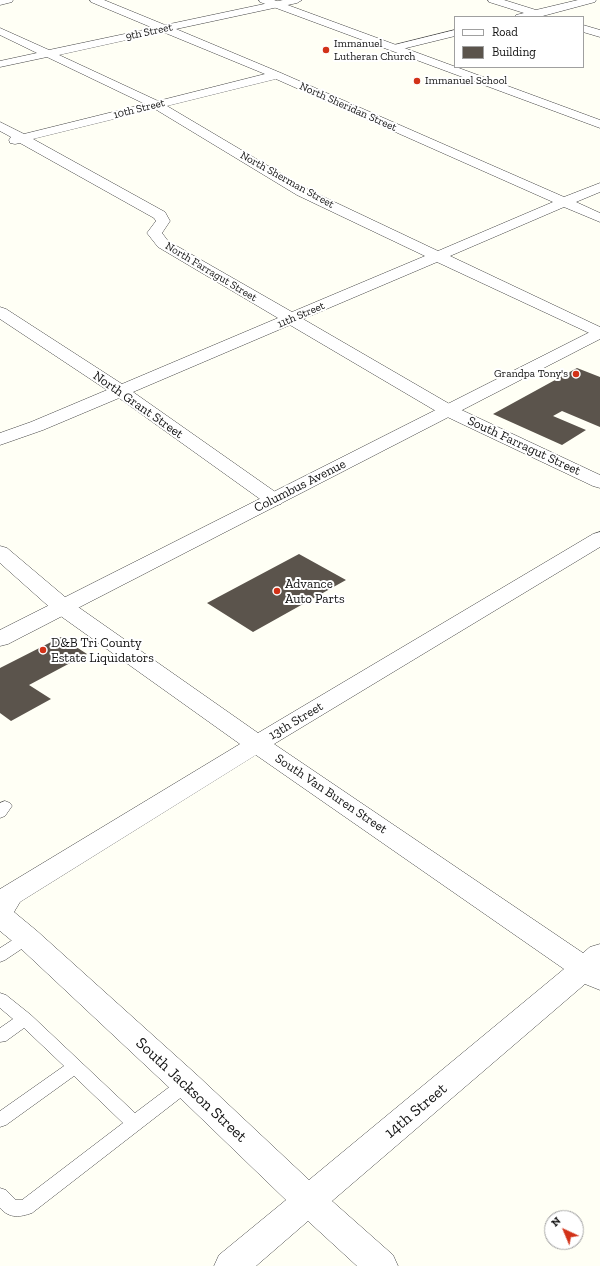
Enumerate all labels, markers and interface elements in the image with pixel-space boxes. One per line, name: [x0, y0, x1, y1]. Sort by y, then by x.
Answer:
legend: [454, 16, 584, 68]
street label: 9th Street: [124, 21, 174, 43]
text: Road: [492, 25, 518, 39]
place label: Immanuel Lutheran Church: [334, 37, 416, 63]
marker: Immanuel Lutheran Church: [321, 45, 331, 55]
text: Building: [492, 45, 536, 59]
place label: Immanuel School: [425, 74, 507, 88]
marker: Immanuel School: [412, 76, 422, 86]
street label: North Sheridan Street: [297, 80, 399, 134]
street label: 10th Street: [112, 96, 166, 122]
street label: North Sherman Street: [238, 149, 336, 211]
street label: North Farragut Street: [163, 239, 259, 305]
street label: 11th Street: [275, 299, 327, 331]
place label: Grandpa Tony's: [494, 367, 568, 381]
street label: North Grant Street: [90, 368, 186, 442]
marker: Grandpa Tony's: [571, 369, 581, 379]
street label: South Farragut Street: [465, 413, 583, 479]
street label: Columbus Avenue: [251, 456, 349, 516]
place label: Advance Auto Parts: [285, 576, 345, 607]
marker: Advance Auto Parts: [272, 586, 282, 596]
place label: D&B Tri County Estate Liquidators: [51, 635, 154, 666]
marker: D&B Tri County Estate Liquidators: [38, 645, 48, 655]
street label: 13th Street: [266, 699, 326, 743]
street label: South Van Buren Street: [272, 751, 390, 837]
street label: South Jackson Street: [132, 1034, 250, 1146]
street label: 14th Street: [381, 1079, 451, 1143]
north arrow: [544, 1210, 584, 1250]
text: N: [548, 1214, 564, 1229]

